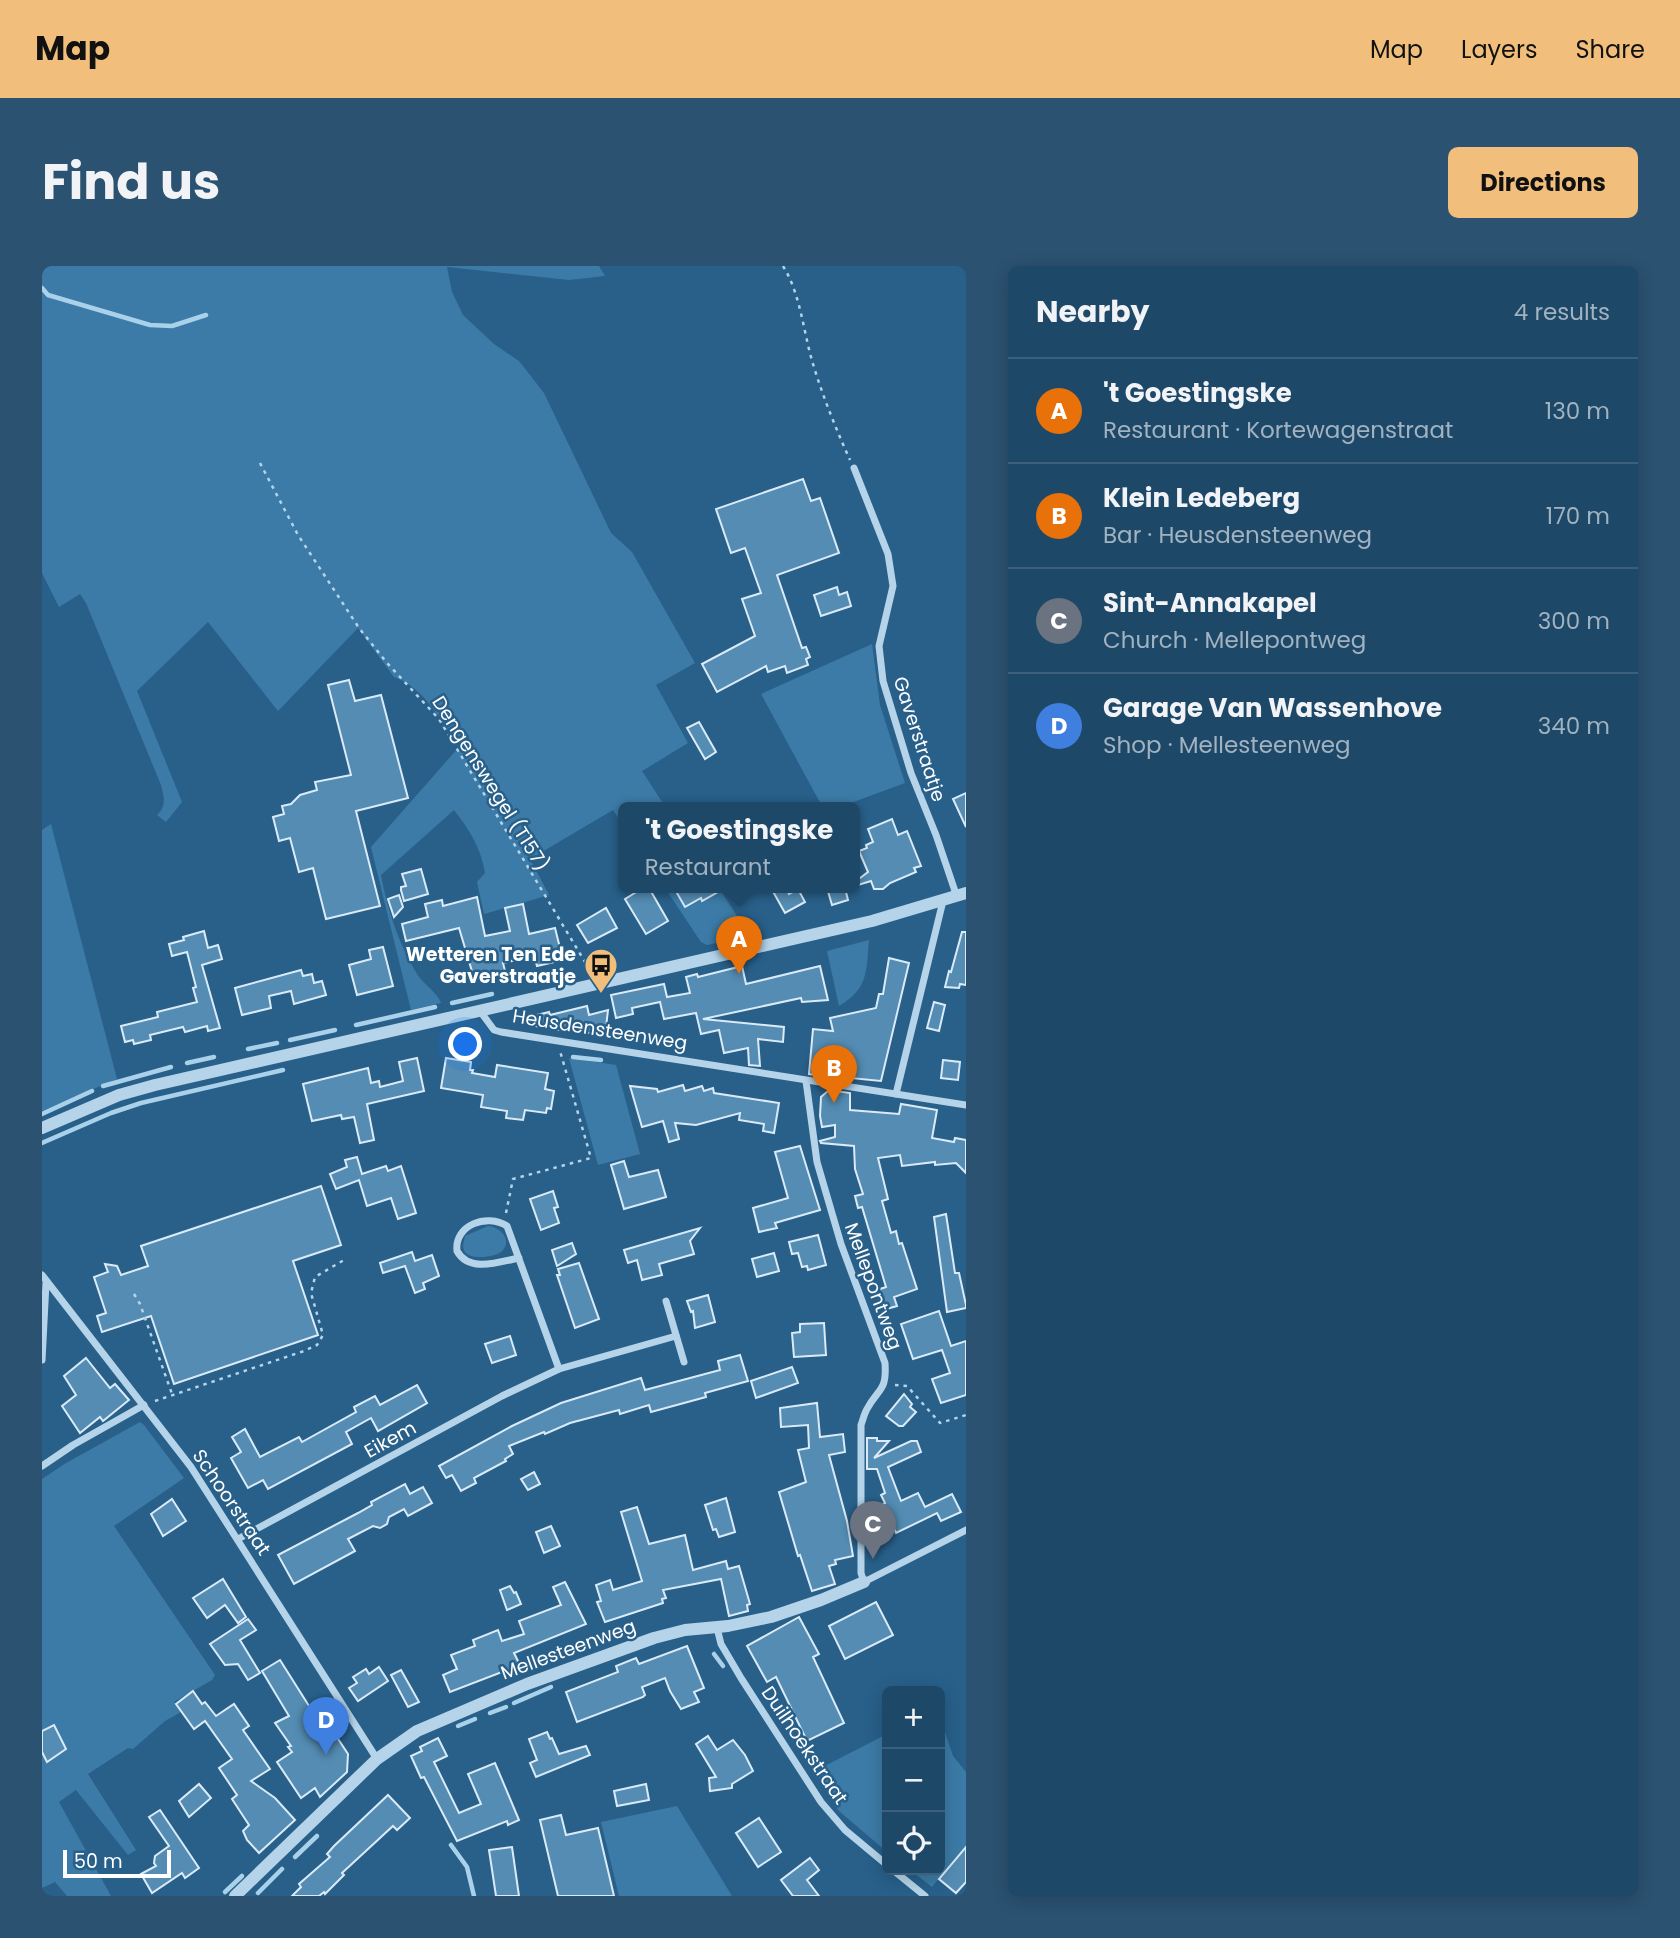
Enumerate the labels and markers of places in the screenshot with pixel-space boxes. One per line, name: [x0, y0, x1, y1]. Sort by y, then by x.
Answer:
pin: A: [716, 916, 762, 974]
place label: Wetteren Ten Ede Gaverstraatje: [406, 941, 576, 990]
bus stop icon: Wetteren Ten Ede Gaverstraatje: [582, 946, 620, 995]
pin: B: [811, 1045, 857, 1103]
pin: C: [850, 1501, 896, 1559]
pin: D: [303, 1697, 349, 1755]

